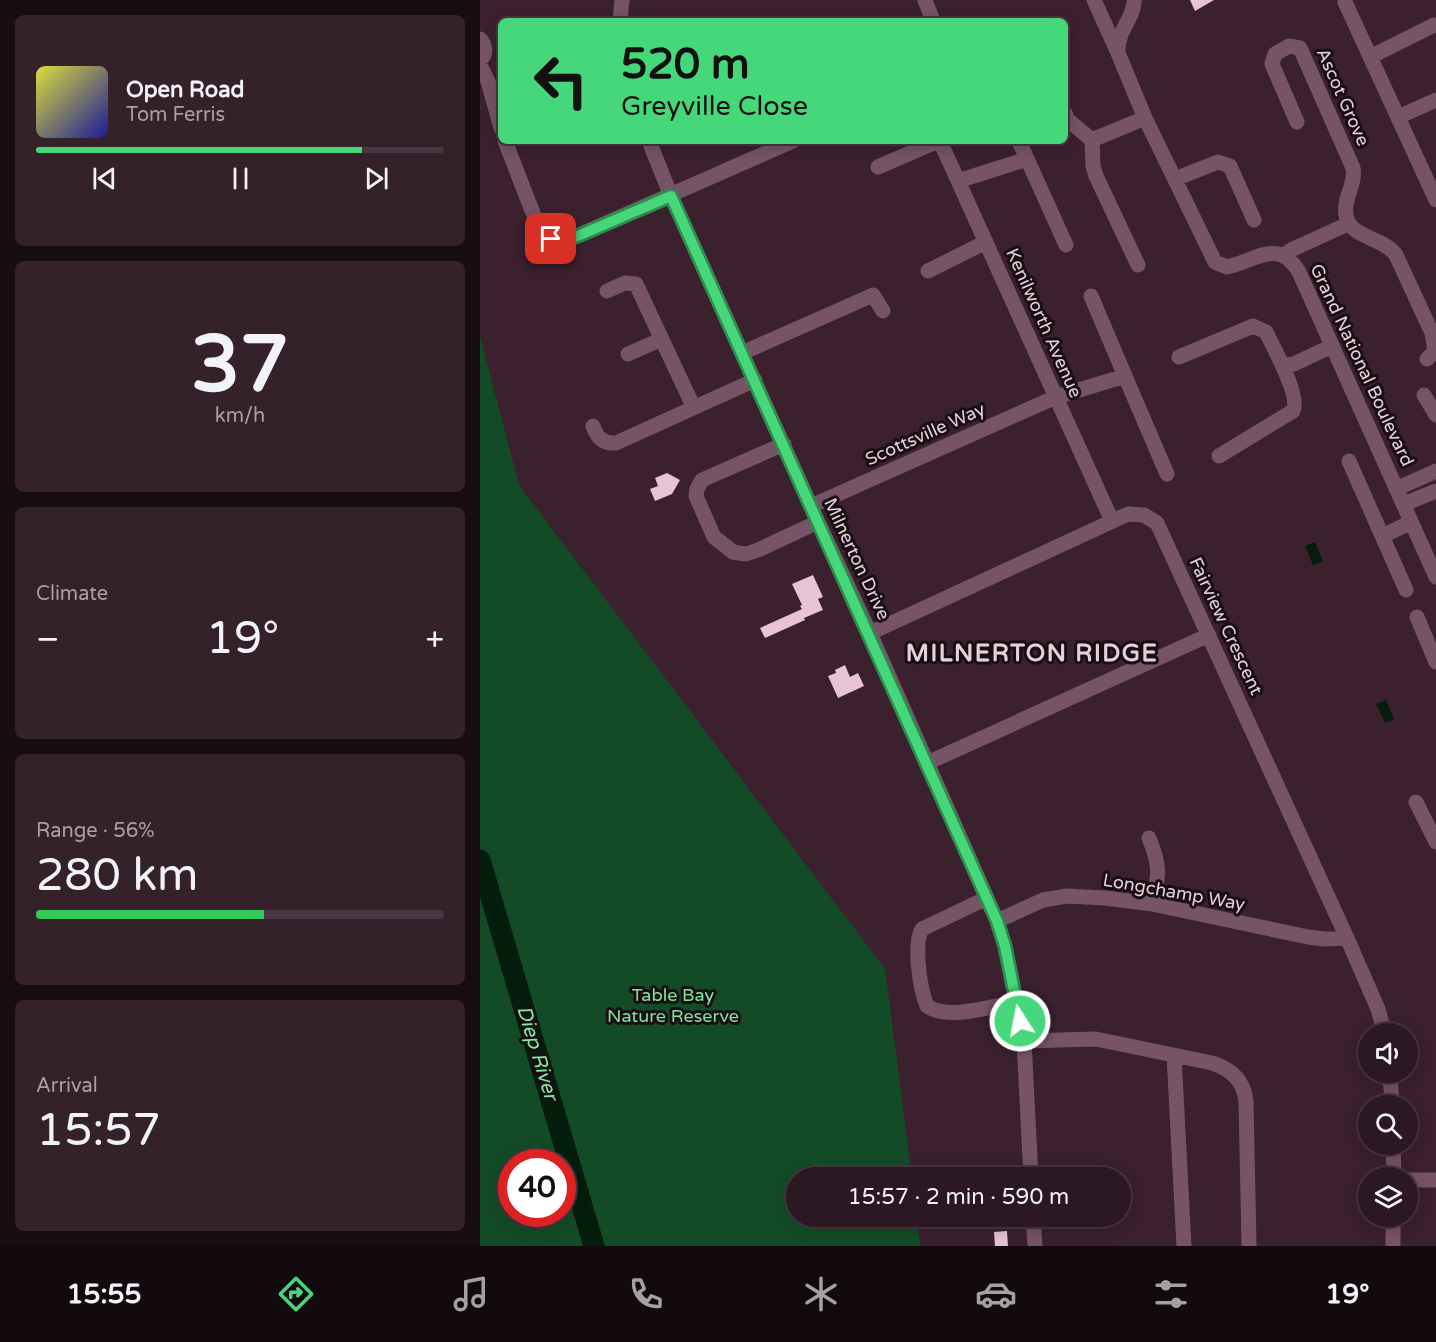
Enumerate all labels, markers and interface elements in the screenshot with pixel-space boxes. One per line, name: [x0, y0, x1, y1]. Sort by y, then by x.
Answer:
text: 520 m: [621, 39, 750, 90]
icon: left: [522, 42, 600, 120]
street label: Ascot Grove: [1312, 45, 1374, 149]
text: Open Road: [126, 77, 244, 103]
text: Greyville Close: [621, 90, 808, 123]
text: Tom Ferris: [126, 103, 225, 127]
icon: previous: [88, 162, 121, 195]
icon: pause: [224, 162, 257, 195]
icon: next: [360, 162, 393, 195]
pin: [525, 213, 576, 264]
icon: arrive: [534, 222, 567, 255]
street label: Kenilworth Avenue: [1001, 245, 1087, 401]
street label: Grand National Boulevard: [1305, 260, 1419, 470]
text: 37: [191, 318, 289, 412]
street label: Scottsville Way: [862, 398, 989, 470]
text: km/h: [215, 404, 265, 428]
street label: Milnerton Drive: [819, 495, 895, 623]
street label: Fairview Crescent: [1184, 554, 1268, 698]
text: Climate: [36, 582, 108, 606]
text: 19°: [206, 612, 279, 666]
text: −: [36, 620, 60, 659]
text: +: [425, 620, 444, 659]
district label: MILNERTON RIDGE: [906, 639, 1158, 668]
text: Range · 56%: [36, 819, 155, 843]
text: 280 km: [36, 849, 198, 903]
street label: Longchamp Way: [1101, 869, 1247, 915]
park label: Table Bay Nature Reserve: [607, 984, 739, 1027]
position arrow: [988, 989, 1052, 1053]
water label: Diep River: [511, 1003, 563, 1105]
map controls: [1358, 1023, 1418, 1227]
button: sound: [1358, 1023, 1418, 1083]
text: Arrival: [36, 1074, 98, 1098]
button: search: [1358, 1095, 1418, 1155]
text: 15:57: [36, 1104, 161, 1158]
speed limit sign: 40: [498, 1149, 576, 1227]
button: layers: [1358, 1167, 1418, 1227]
text: 15:57 · 2 min · 590 m: [848, 1184, 1069, 1210]
icon: directions: [275, 1273, 317, 1315]
icon: music: [450, 1273, 492, 1315]
icon: phone: [625, 1273, 667, 1315]
icon: climate: [800, 1273, 842, 1315]
icon: car: [975, 1273, 1017, 1315]
icon: filters: [1150, 1273, 1192, 1315]
text: 15:55: [67, 1278, 141, 1311]
text: 19°: [1325, 1278, 1369, 1311]

